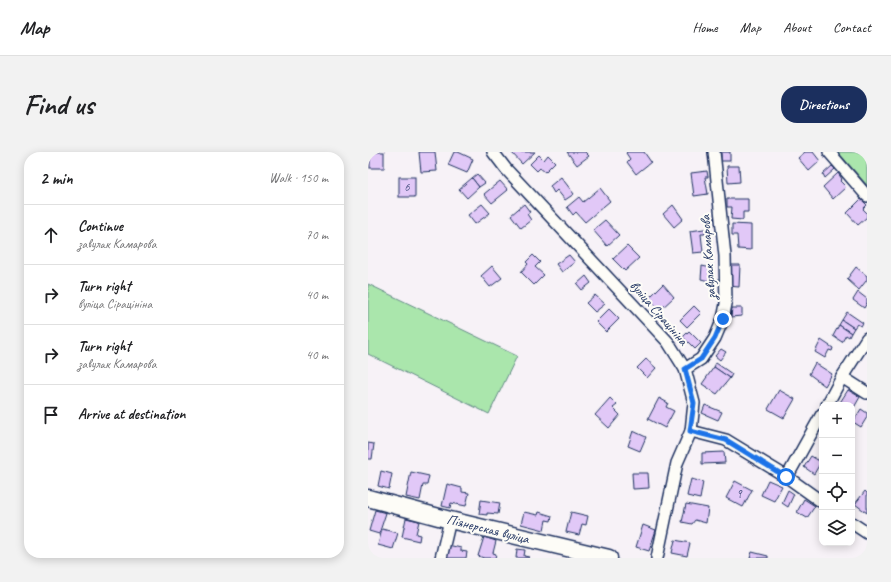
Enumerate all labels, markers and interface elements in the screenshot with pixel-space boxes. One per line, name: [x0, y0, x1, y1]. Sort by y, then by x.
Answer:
text: Map: [20, 16, 50, 40]
text: Home: [692, 19, 718, 36]
text: Map: [740, 19, 761, 36]
text: About: [783, 19, 811, 36]
text: Contact: [833, 19, 871, 36]
button: Directions: [781, 86, 867, 123]
text: Find us: [24, 87, 94, 122]
text: 2 min: [40, 168, 73, 189]
text: Walk · 150 m: [269, 170, 328, 186]
house number: 6: [404, 179, 410, 195]
street label: завулак Камарова: [697, 213, 720, 302]
text: Continue: [78, 217, 123, 236]
icon: ahead: [40, 224, 62, 246]
text: 70 m: [306, 227, 328, 243]
text: завулак Камарова: [78, 236, 156, 252]
text: Turn right: [78, 277, 131, 296]
street label: вуліца Сірацініна: [626, 277, 692, 349]
icon: right: [40, 284, 62, 306]
text: 40 m: [306, 287, 328, 303]
text: вуліца Сірацініна: [78, 296, 152, 312]
route end: [714, 310, 732, 328]
text: Turn right: [78, 337, 131, 356]
icon: right: [40, 344, 62, 366]
text: 40 m: [306, 347, 328, 363]
text: завулак Камарова: [78, 356, 156, 372]
map controls: [819, 402, 855, 546]
button: +: [819, 402, 855, 438]
icon: arrive: [40, 404, 62, 426]
text: Arrive at destination: [78, 405, 185, 424]
button: −: [819, 438, 855, 474]
route start: [777, 468, 795, 486]
button: locate: [819, 474, 855, 510]
house number: 9: [736, 486, 743, 502]
button: layers: [819, 510, 855, 546]
street label: Піянерская вуліца: [445, 511, 532, 548]

